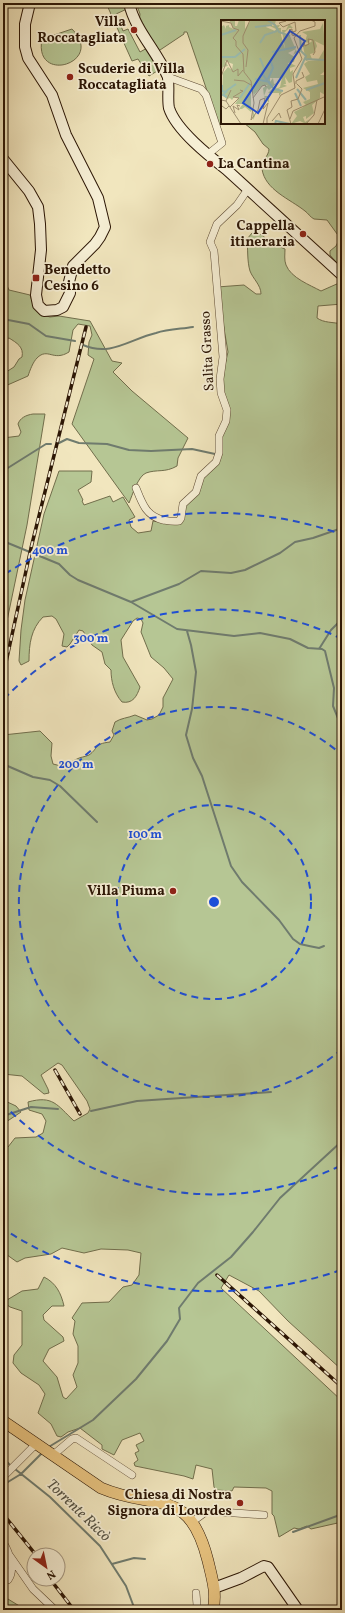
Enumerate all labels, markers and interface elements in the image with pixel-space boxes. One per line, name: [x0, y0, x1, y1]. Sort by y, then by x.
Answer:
place label: Villa Roccatagliata: [37, 13, 126, 48]
inset map: [221, 20, 325, 124]
marker: Villa Roccatagliata: [129, 25, 139, 35]
place label: Scuderie di Villa Roccatagliata: [78, 60, 185, 95]
marker: Scuderie di Villa Roccatagliata: [65, 72, 75, 82]
place label: La Cantina: [218, 155, 290, 174]
marker: La Cantina: [205, 159, 215, 169]
place label: Cappella itineraria: [230, 217, 295, 252]
marker: Cappella itineraria: [298, 229, 308, 239]
place label: Benedetto Cesino 6: [44, 261, 111, 296]
marker: Benedetto Cesino 6: [31, 273, 41, 283]
street label: Salita Grasso: [196, 310, 220, 392]
text: 400 m: [32, 543, 68, 559]
text: 300 m: [74, 631, 109, 647]
text: 200 m: [58, 757, 94, 773]
text: 100 m: [128, 827, 162, 843]
place label: Villa Piuma: [87, 882, 165, 901]
marker: Villa Piuma: [168, 886, 178, 896]
centre of rings: [207, 895, 221, 909]
water label: Torrente Riccò: [41, 1475, 115, 1547]
place label: Chiesa di Nostra Signora di Lourdes: [107, 1486, 232, 1521]
marker: Chiesa di Nostra Signora di Lourdes: [235, 1498, 245, 1508]
north arrow: [26, 1547, 66, 1587]
text: N: [43, 1566, 58, 1583]

